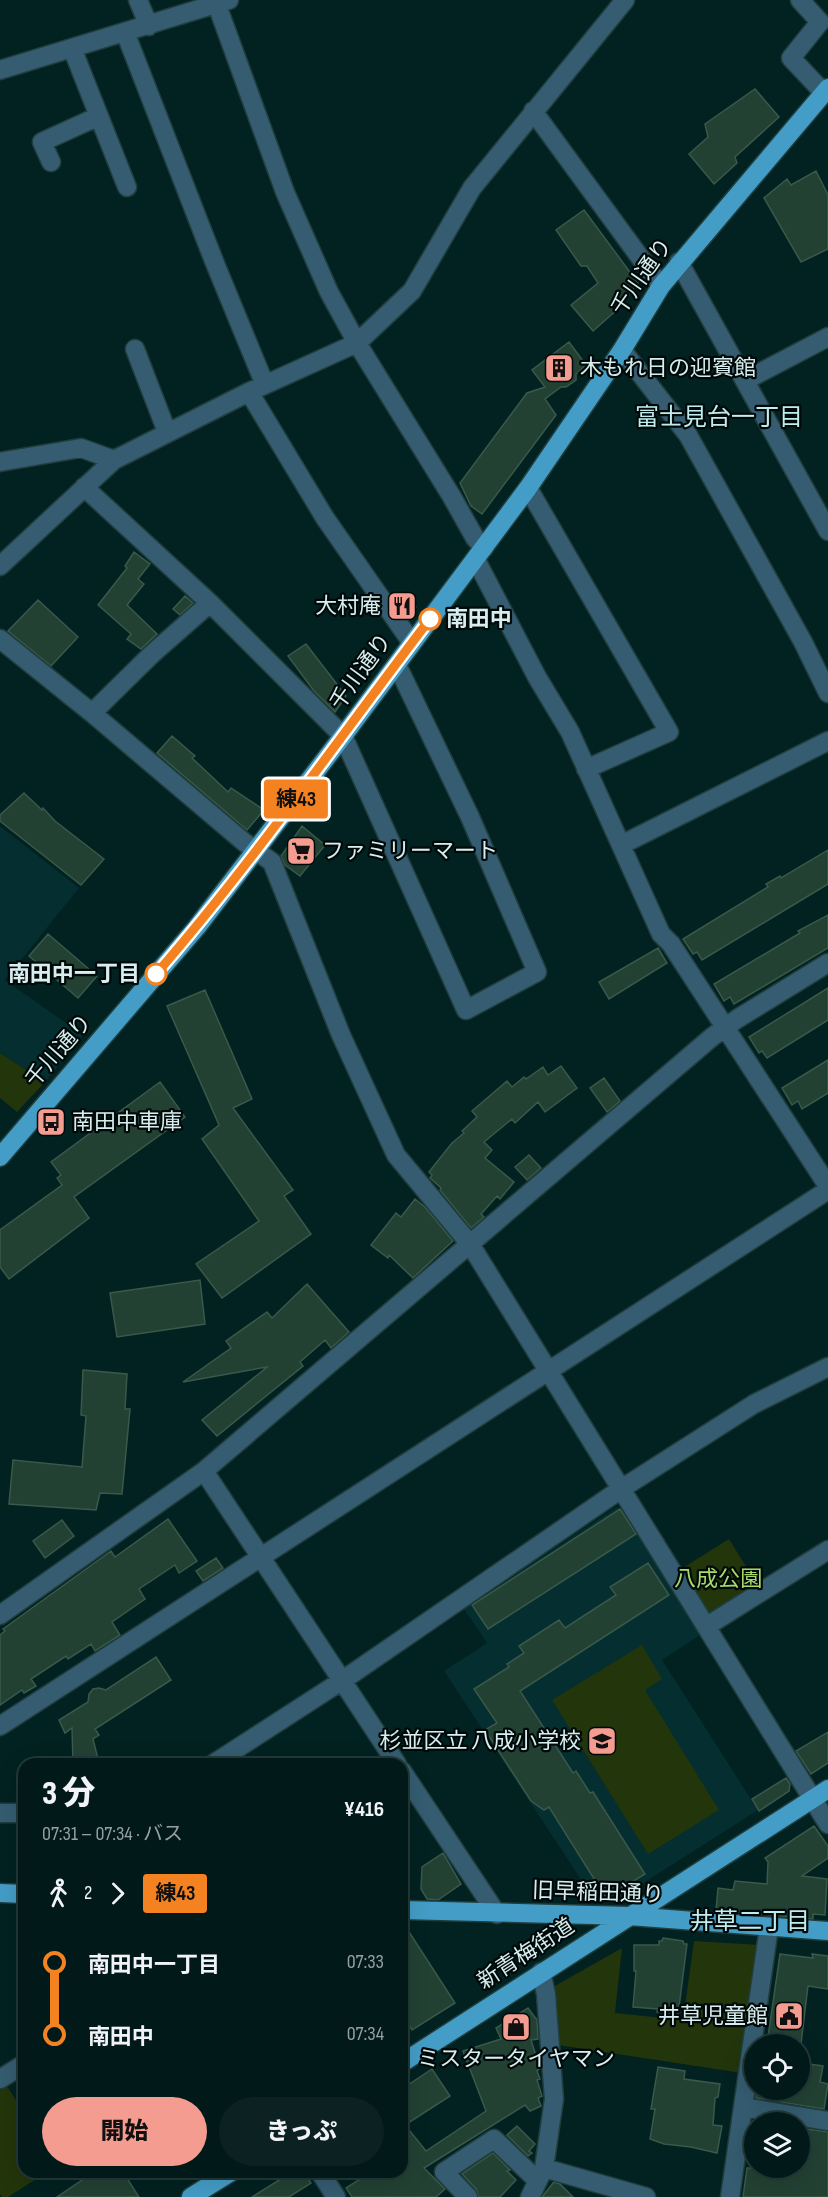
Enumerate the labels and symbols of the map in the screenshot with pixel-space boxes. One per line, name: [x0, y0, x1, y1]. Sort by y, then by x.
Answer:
street label: 千川通り: [606, 233, 678, 321]
building icon: 木もれ日の迎賓館: [543, 352, 575, 384]
place label: 木もれ日の迎賓館: [580, 355, 756, 382]
district label: 富士見台一丁目: [635, 403, 803, 432]
restaurant icon: 大村庵: [386, 590, 418, 622]
place label: 大村庵: [315, 593, 381, 620]
place label: 南田中: [446, 606, 512, 633]
marker: 南田中: [419, 608, 441, 630]
street label: 千川通り: [324, 628, 398, 716]
line badge: 練43: [262, 780, 330, 818]
supermarket icon: ファミリーマート: [285, 835, 317, 867]
place label: ファミリーマート: [322, 838, 498, 865]
place label: 南田中一丁目: [8, 961, 140, 988]
marker: 南田中一丁目: [145, 963, 167, 985]
street label: 千川通り: [20, 1009, 98, 1093]
bus stop icon: 南田中車庫: [35, 1106, 67, 1138]
place label: 南田中車庫: [72, 1109, 182, 1136]
park label: 八成公園: [674, 1566, 762, 1593]
school or university icon: 杉並区立 八成小学校: [586, 1725, 618, 1757]
place label: 杉並区立 八成小学校: [380, 1728, 581, 1755]
street label: 旧早稲田通り: [532, 1877, 664, 1909]
district label: 井草二丁目: [690, 1907, 810, 1936]
street label: 新青梅街道: [473, 1913, 579, 1995]
public building icon: 井草児童館: [773, 2000, 805, 2032]
place label: 井草児童館: [658, 2003, 768, 2030]
shop icon: ミスタータイヤマン: [500, 2011, 532, 2043]
place label: ミスタータイヤマン: [417, 2046, 615, 2073]

